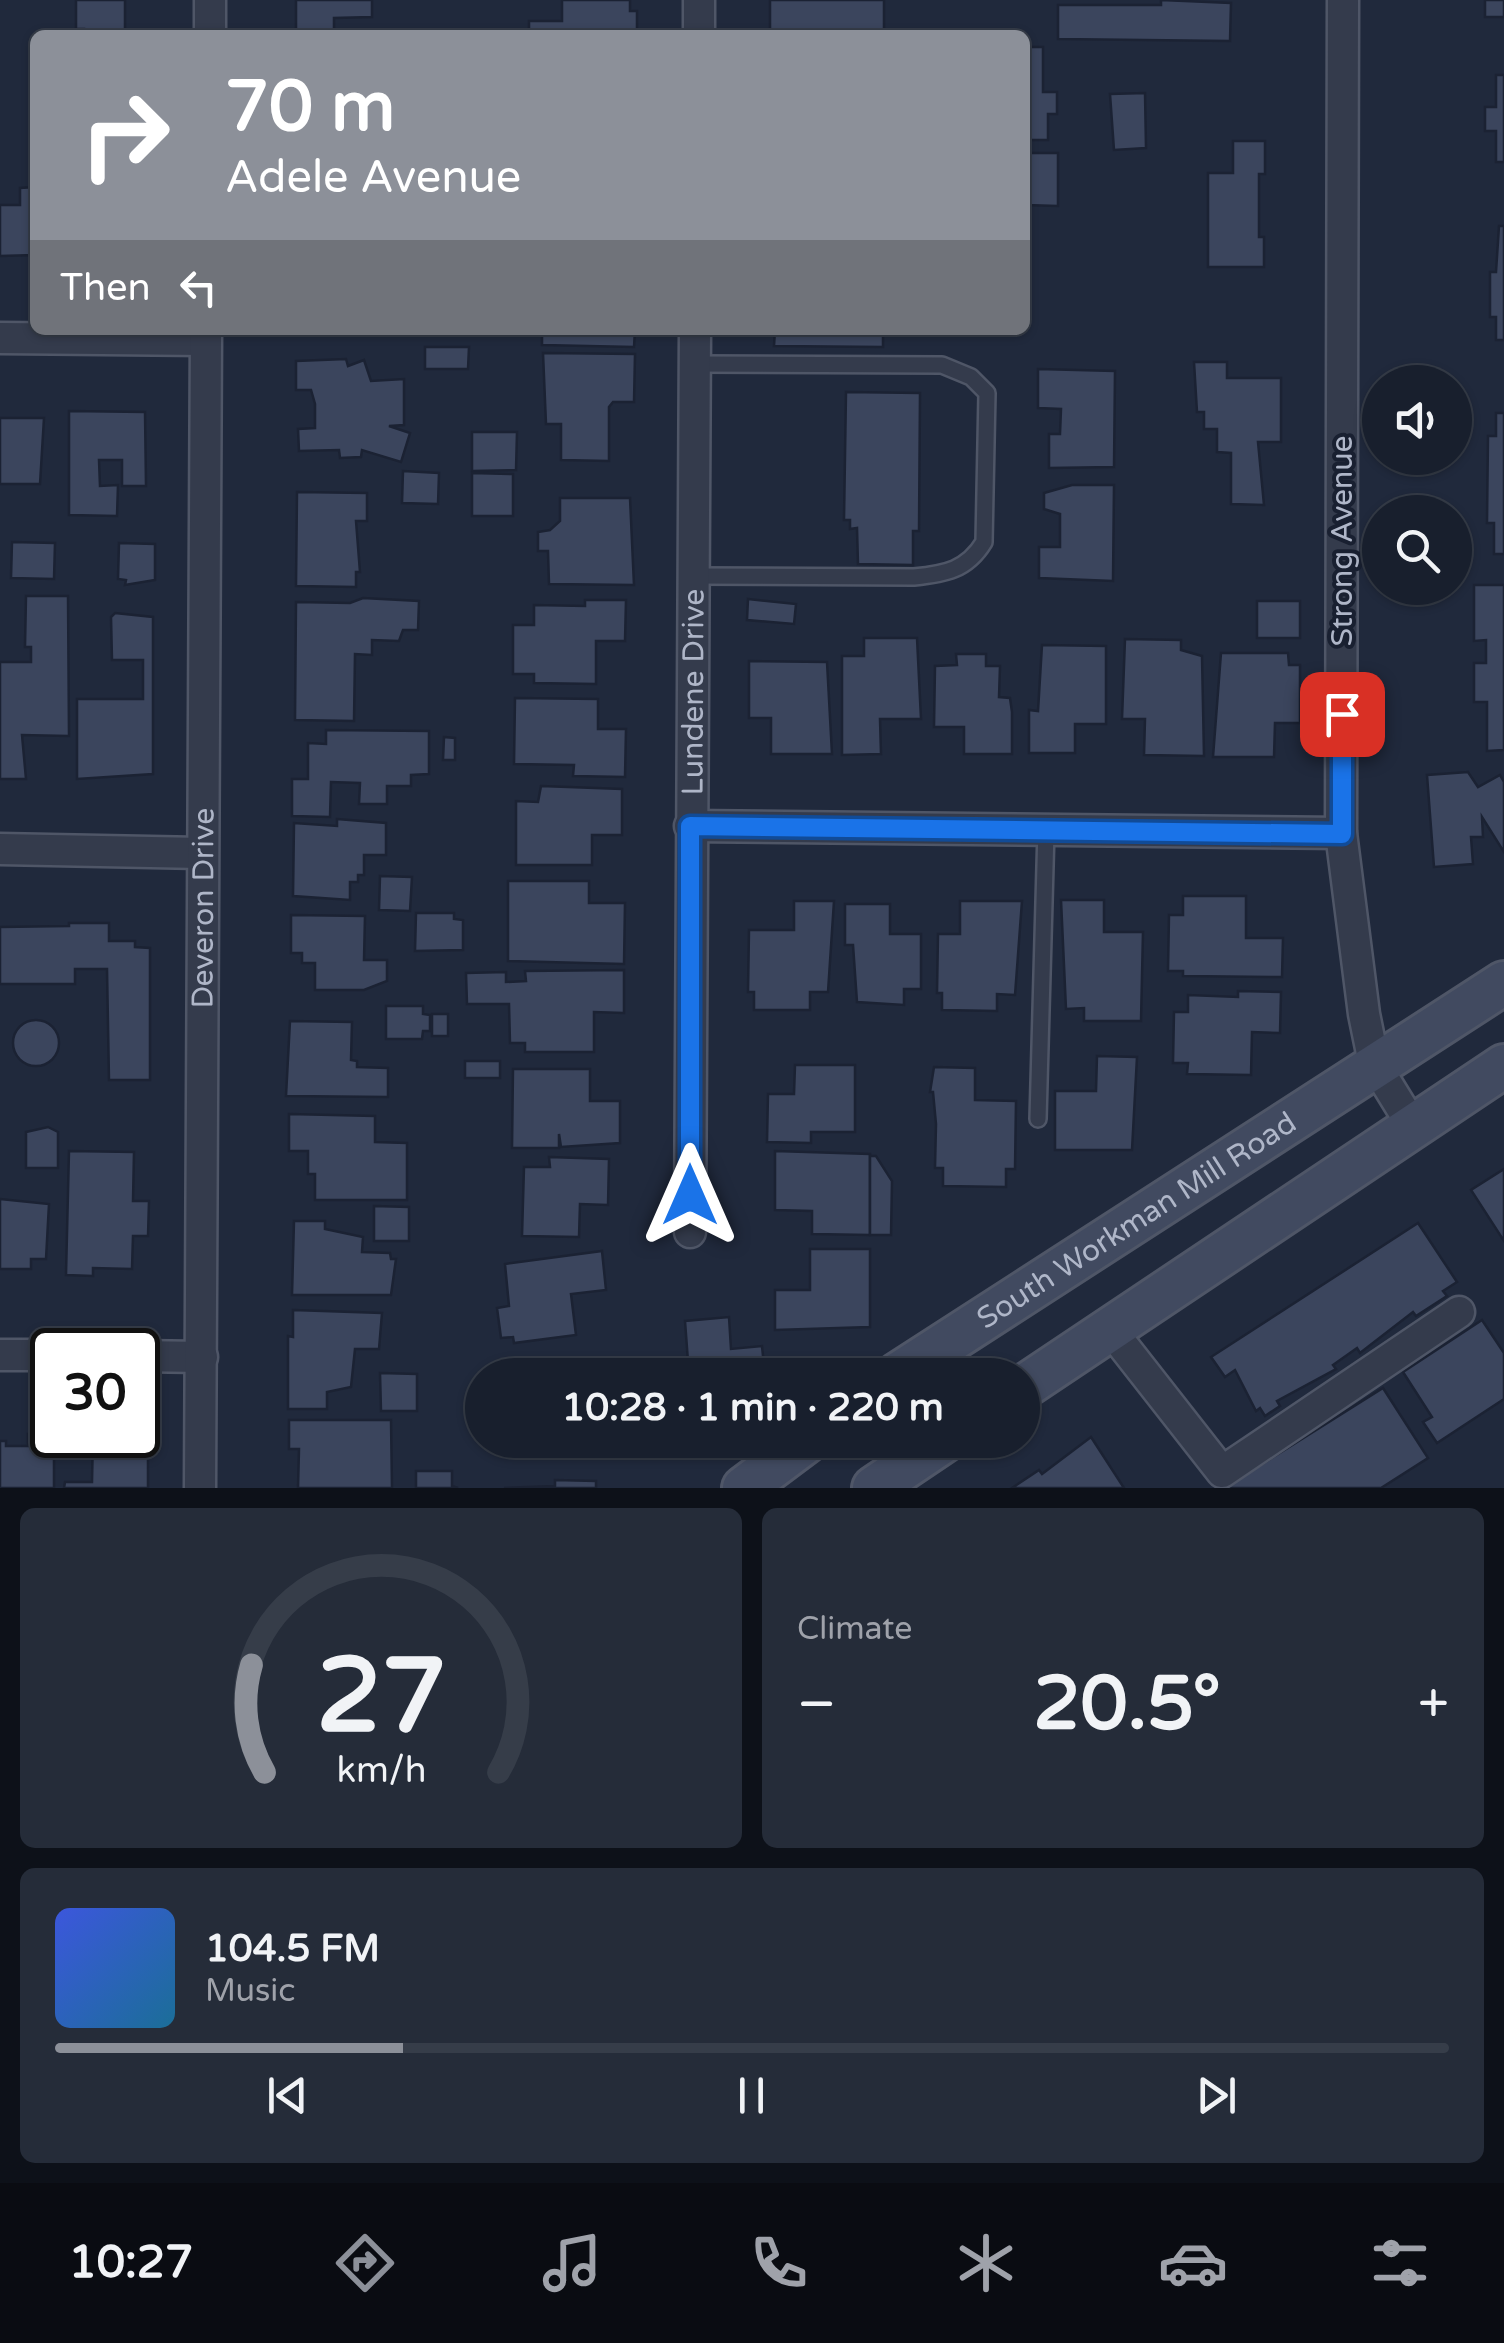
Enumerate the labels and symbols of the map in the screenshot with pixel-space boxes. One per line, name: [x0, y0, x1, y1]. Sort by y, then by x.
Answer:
street label: Strong Avenue: [1324, 436, 1361, 646]
street label: Lundene Drive: [674, 589, 712, 795]
pin: [1300, 672, 1385, 757]
street label: Deveron Drive: [184, 807, 222, 1009]
street label: South Workman Mill Road: [970, 1104, 1303, 1337]
position arrow: [638, 1143, 742, 1247]
speed limit sign: 30: [30, 1328, 160, 1458]

